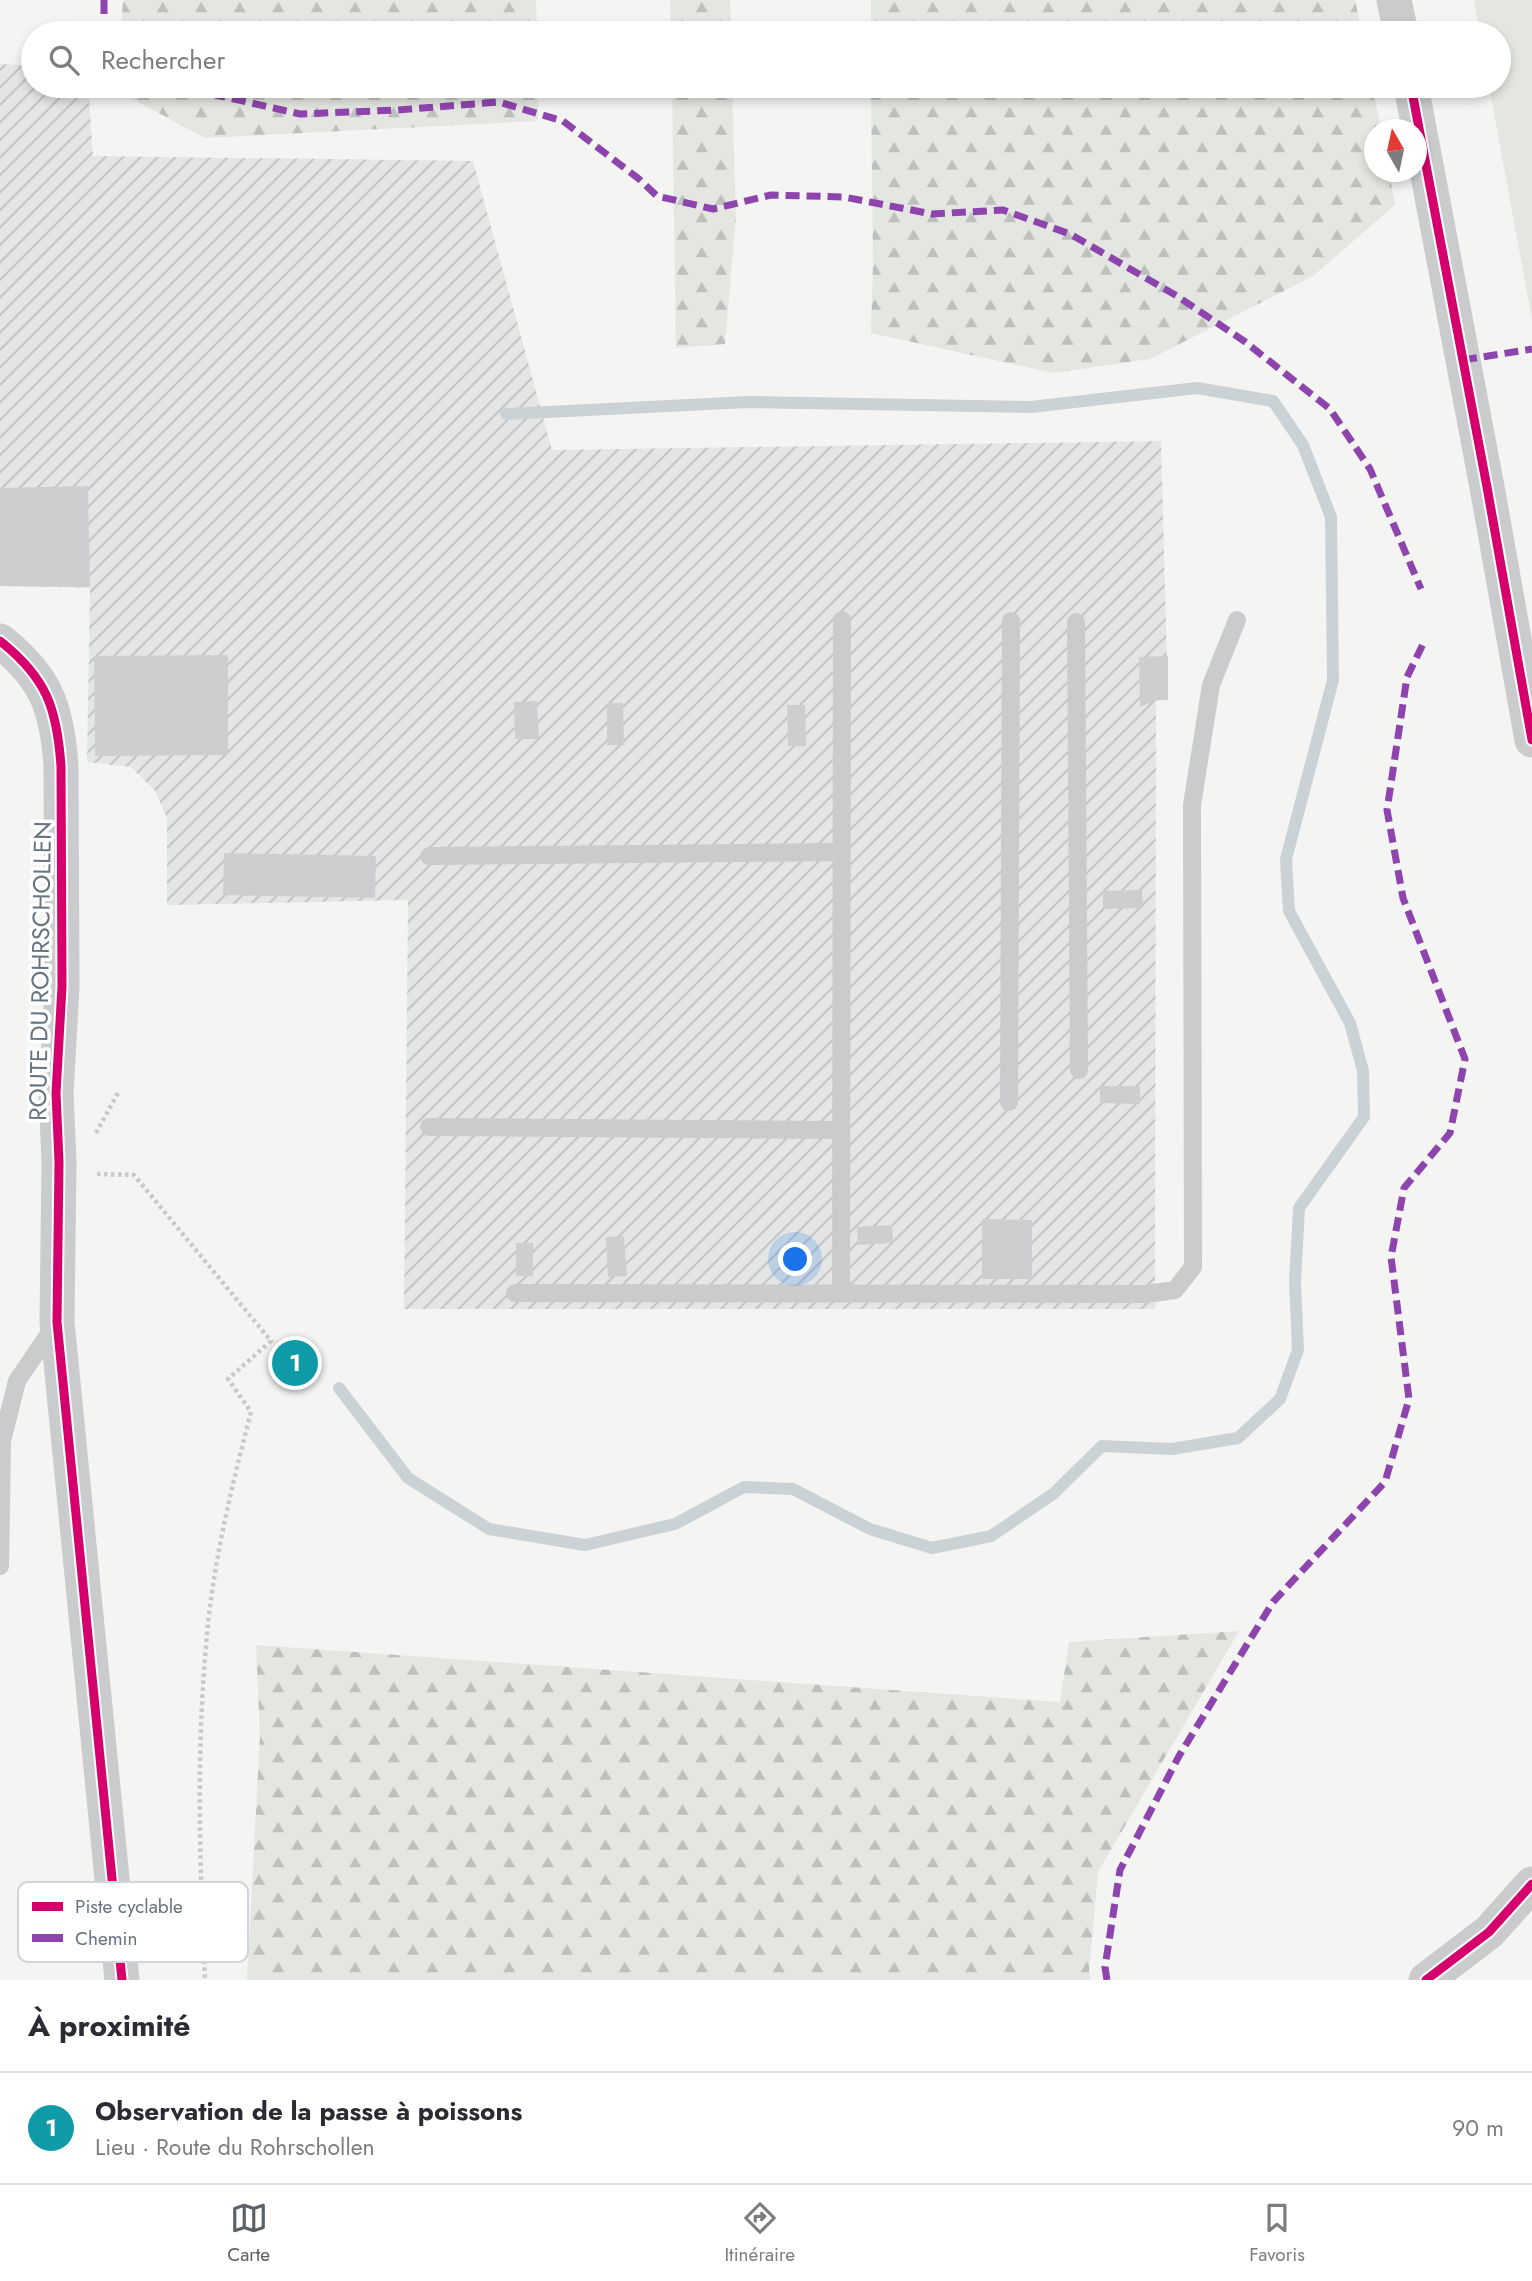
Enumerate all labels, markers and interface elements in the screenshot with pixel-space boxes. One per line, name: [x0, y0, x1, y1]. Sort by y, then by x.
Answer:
search box: [21, 21, 1511, 98]
icon: search: [45, 41, 83, 79]
text: Rechercher: [101, 41, 225, 79]
north arrow: [1364, 119, 1427, 182]
street label: ROUTE DU ROHRSCHOLLEN: [20, 821, 60, 1121]
your location: [778, 1242, 812, 1276]
pin: 1: [272, 1337, 318, 1389]
legend: [18, 1882, 248, 1962]
text: Piste cyclable: [75, 1893, 183, 1920]
text: Chemin: [75, 1925, 138, 1952]
text: À proximité: [28, 2004, 191, 2047]
text: Observation de la passe à poissons: [95, 2092, 522, 2130]
text: 1: [45, 2111, 57, 2145]
text: 90 m: [1452, 2111, 1504, 2145]
text: Lieu · Route du Rohrschollen: [95, 2130, 375, 2164]
tab: Carte: [227, 2199, 270, 2268]
tab: Itinéraire: [724, 2199, 795, 2268]
tab: Favoris: [1249, 2199, 1305, 2268]

